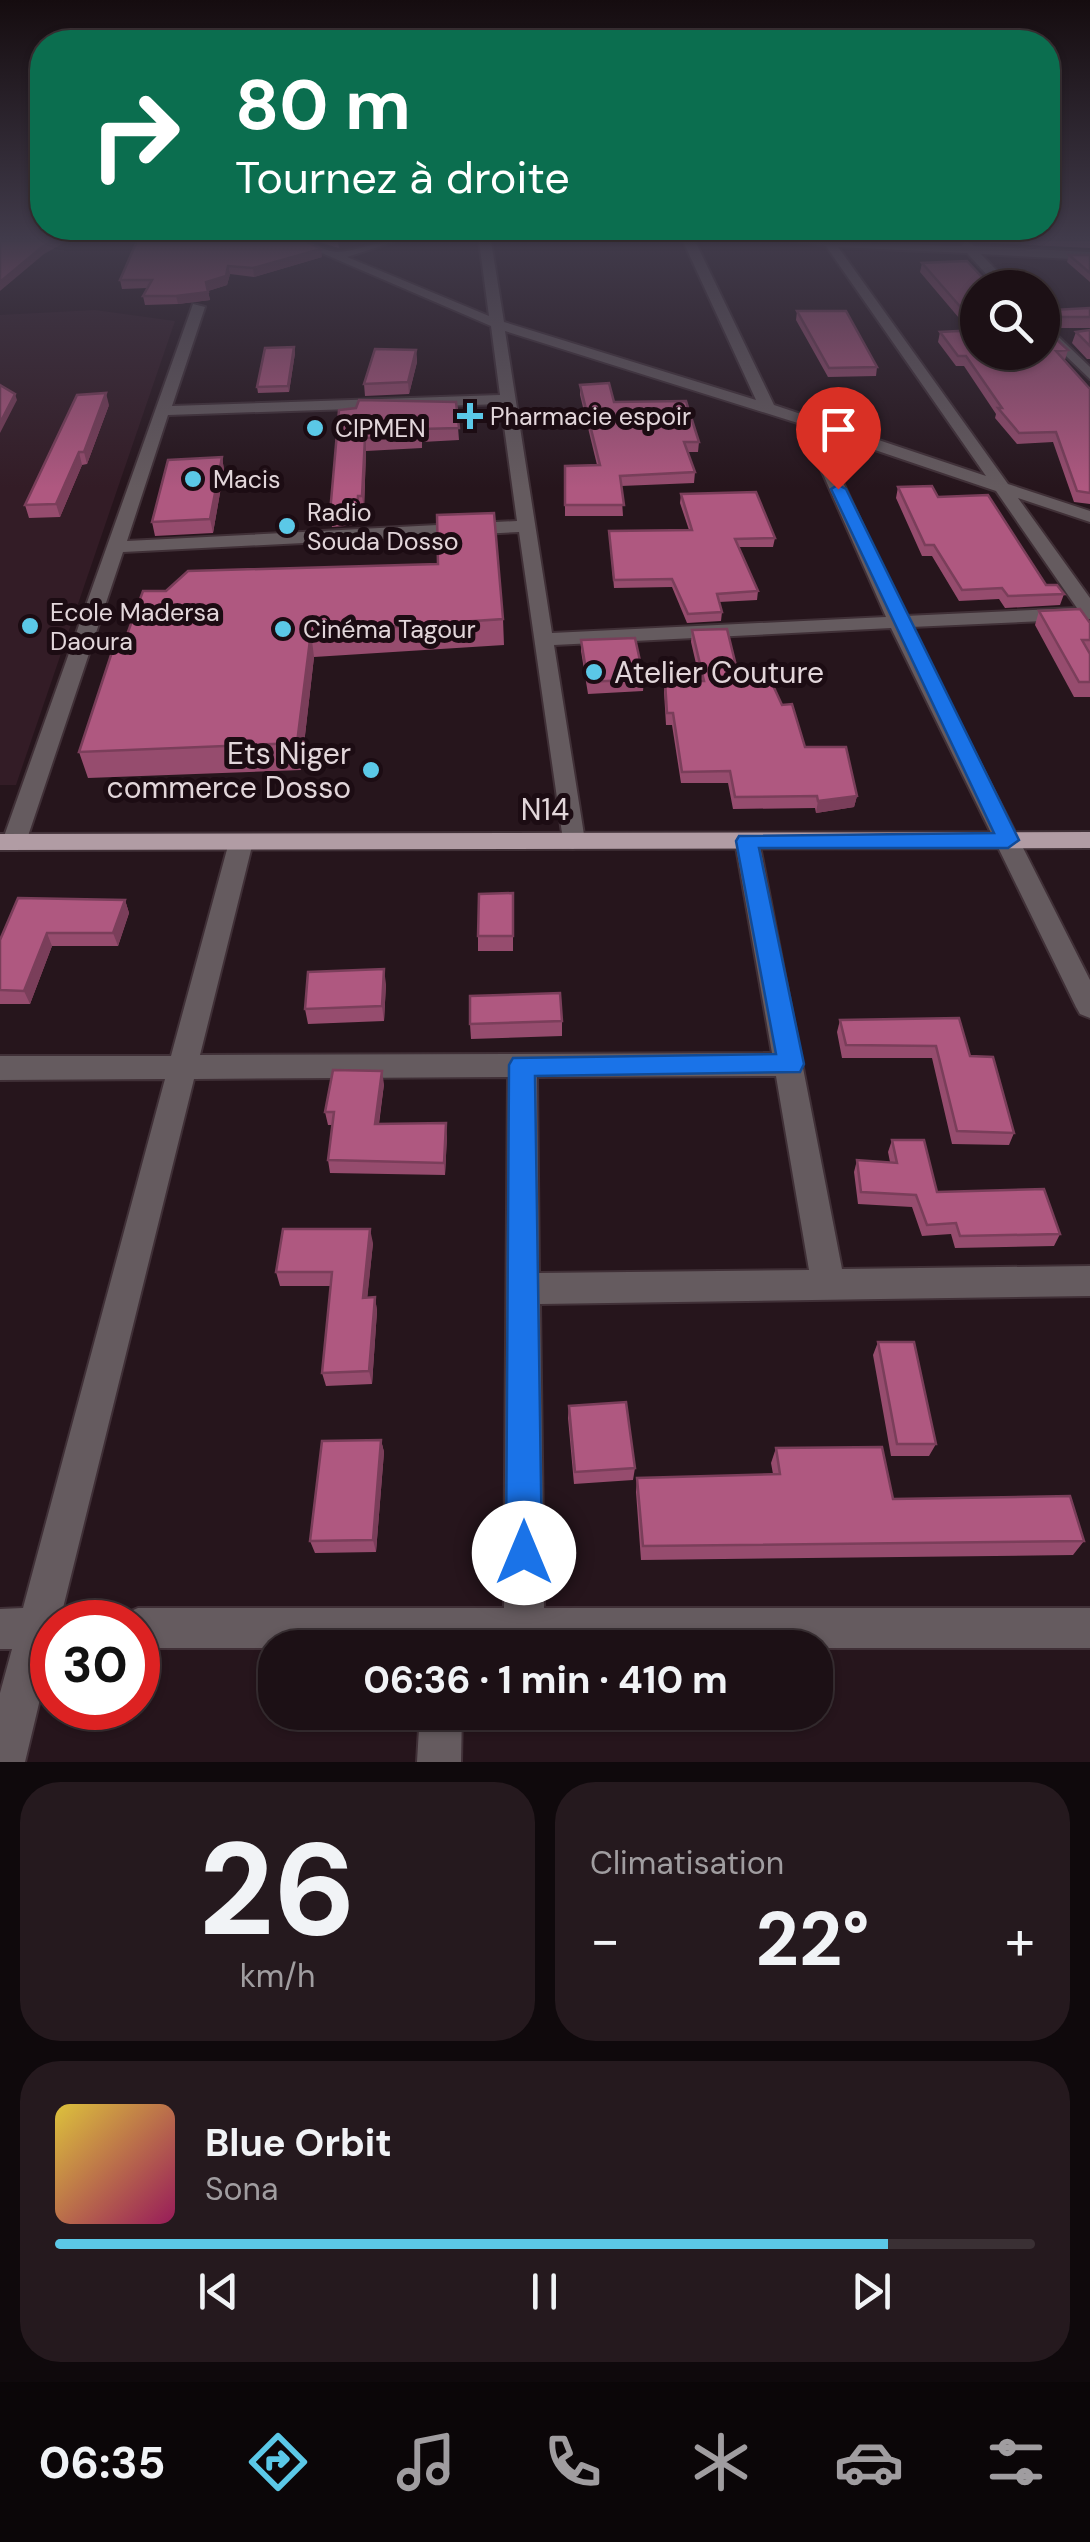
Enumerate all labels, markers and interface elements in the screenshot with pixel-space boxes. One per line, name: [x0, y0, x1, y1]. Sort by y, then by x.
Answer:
text: 80 m: [235, 60, 411, 151]
icon: right: [70, 70, 200, 200]
text: Tournez à droite: [235, 148, 570, 207]
map controls: [960, 270, 1060, 370]
button: search: [960, 270, 1060, 370]
pin: [796, 387, 881, 490]
place label: Pharmacie espoir: [490, 400, 691, 433]
icon: arrive: [811, 402, 866, 457]
marker: Pharmacie espoir: [459, 405, 481, 427]
place label: CIPMEN: [335, 412, 426, 445]
marker: CIPMEN: [304, 417, 326, 439]
place label: Macis: [213, 463, 280, 496]
marker: Macis: [182, 468, 204, 490]
place label: Radio Souda Dosso: [307, 496, 459, 558]
marker: Radio Souda Dosso: [276, 515, 298, 537]
place label: Ecole Madersa Daoura: [50, 596, 220, 658]
place label: Cinéma Tagour: [303, 613, 476, 646]
marker: Ecole Madersa Daoura: [19, 615, 41, 637]
marker: Cinéma Tagour: [272, 618, 294, 640]
place label: Atelier Couture: [614, 653, 824, 692]
marker: Atelier Couture: [583, 661, 605, 683]
place label: Ets Niger commerce Dosso: [107, 734, 351, 807]
marker: Ets Niger commerce Dosso: [360, 759, 382, 781]
street label: N14: [521, 790, 569, 829]
position arrow: [472, 1501, 576, 1605]
speed limit sign: 30: [30, 1600, 160, 1730]
text: 06:36 · 1 min · 410 m: [363, 1655, 728, 1705]
text: 26: [199, 1805, 356, 1974]
text: Climatisation: [590, 1842, 784, 1884]
text: 22°: [756, 1891, 869, 1988]
text: −: [590, 1904, 620, 1976]
text: +: [1005, 1904, 1035, 1976]
text: km/h: [240, 1955, 315, 1997]
text: Blue Orbit: [205, 2118, 392, 2168]
text: Sona: [205, 2168, 278, 2210]
icon: previous: [191, 2264, 246, 2319]
icon: pause: [517, 2264, 572, 2319]
icon: next: [844, 2264, 899, 2319]
icon: directions: [243, 2427, 313, 2497]
icon: music: [391, 2427, 461, 2497]
icon: phone: [538, 2427, 608, 2497]
icon: climate: [686, 2427, 756, 2497]
icon: car: [834, 2427, 904, 2497]
icon: filters: [981, 2427, 1051, 2497]
text: 06:35: [39, 2433, 166, 2492]

